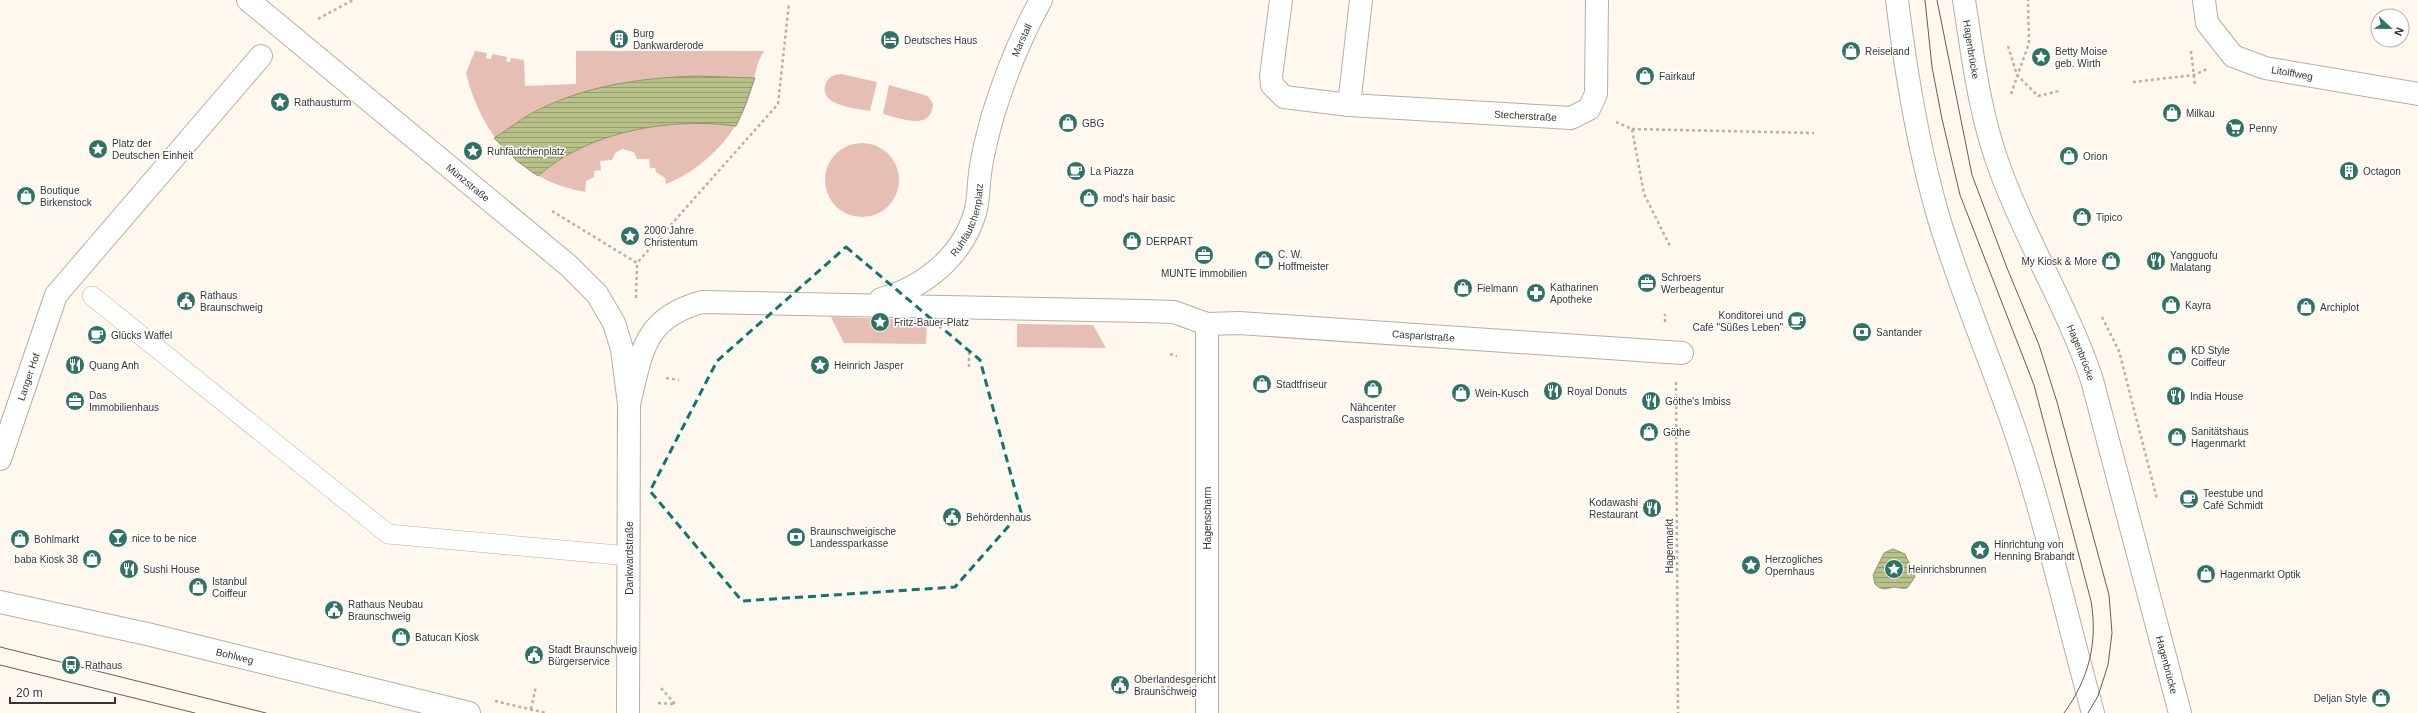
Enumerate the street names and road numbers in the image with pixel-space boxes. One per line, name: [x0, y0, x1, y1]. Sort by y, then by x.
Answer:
street label: Hagenbrücke: [1961, 19, 1981, 80]
street label: Marstall: [1010, 22, 1034, 58]
street label: Litolffweg: [2270, 64, 2314, 82]
street label: Stecherstraße: [1494, 109, 1558, 123]
street label: Münzstraße: [444, 162, 492, 204]
street label: Ruhfäutchenplatz: [948, 183, 985, 259]
street label: Hagenbrücke: [2065, 323, 2097, 383]
street label: Casparistraße: [1392, 328, 1455, 344]
street label: Langer Hof: [15, 351, 42, 402]
street label: Hagenscharrn: [1202, 487, 1213, 549]
street label: Hagenmarkt: [1664, 519, 1675, 573]
street label: Dankwardstraße: [624, 521, 635, 595]
street label: Hagenbrücke: [2154, 635, 2180, 695]
street label: Bohlweg: [215, 646, 255, 666]

